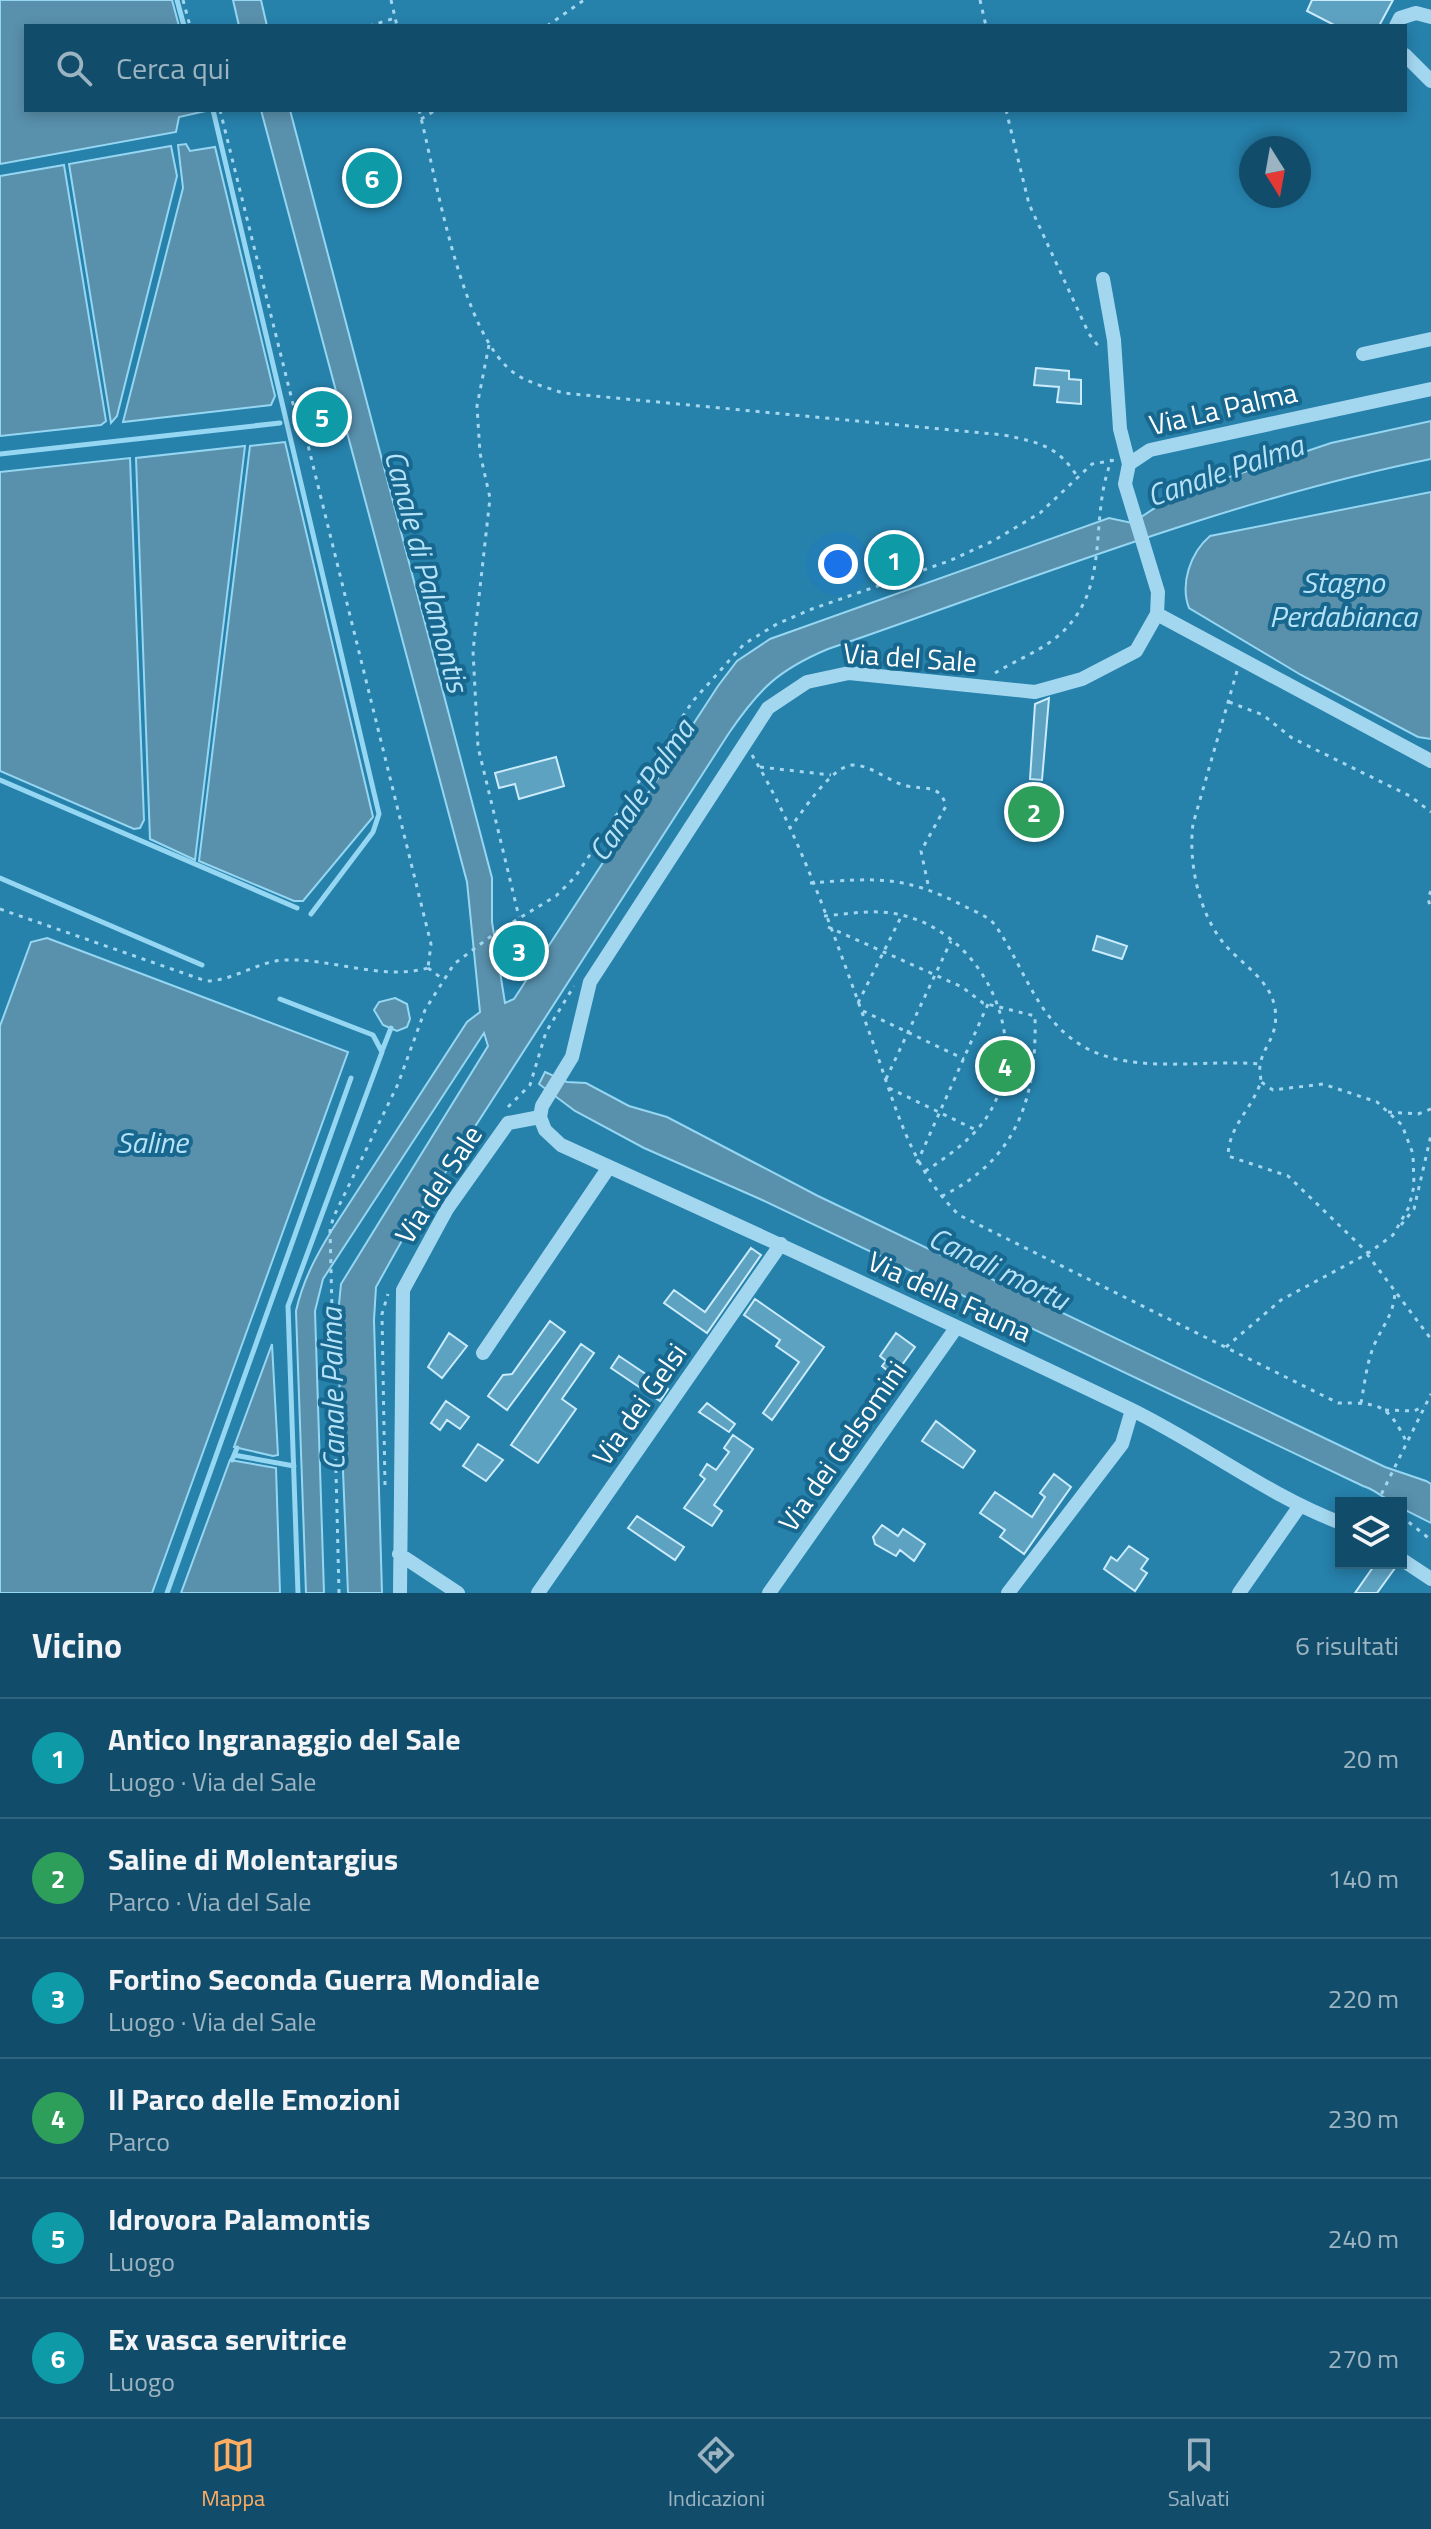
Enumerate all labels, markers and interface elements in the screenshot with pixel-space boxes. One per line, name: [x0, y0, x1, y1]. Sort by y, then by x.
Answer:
search box: [24, 24, 1407, 112]
text: Cerca qui: [116, 45, 230, 91]
icon: search: [52, 46, 96, 90]
north arrow: [1239, 136, 1311, 208]
pin: 6: [346, 148, 398, 208]
street label: Via La Palma: [1145, 370, 1301, 446]
pin: 5: [296, 387, 348, 447]
water label: Canale Palma: [1141, 421, 1311, 518]
water label: Canale di Palamontis: [373, 445, 482, 699]
pin: 1: [868, 530, 920, 590]
your location: [818, 544, 858, 584]
water label: Stagno Perdabianca: [1269, 559, 1419, 639]
street label: Via del Sale: [842, 631, 978, 683]
water label: Canale Palma: [576, 708, 707, 870]
pin: 2: [1008, 782, 1060, 842]
pin: 3: [493, 921, 545, 981]
pin: 4: [979, 1036, 1031, 1096]
street label: Via del Sale: [383, 1116, 493, 1252]
water label: Saline: [116, 1119, 190, 1165]
water label: Canali mortu: [921, 1214, 1079, 1323]
street label: Via della Fauna: [861, 1239, 1039, 1353]
water label: Canale Palma: [308, 1305, 356, 1471]
street label: Via dei Gelsi: [581, 1334, 697, 1474]
street label: Via dei Gelsomini: [767, 1352, 917, 1540]
map controls: [1335, 1497, 1407, 1569]
button: layers: [1335, 1497, 1407, 1569]
text: Vicino: [32, 1619, 122, 1671]
text: 6 risultati: [1295, 1626, 1399, 1665]
text: Antico Ingranaggio del Sale: [108, 1716, 461, 1762]
text: 1: [51, 1739, 65, 1778]
text: 20 m: [1342, 1739, 1399, 1778]
text: Luogo · Via del Sale: [108, 1762, 316, 1801]
text: Saline di Molentargius: [108, 1836, 398, 1882]
text: 2: [51, 1859, 65, 1898]
text: 140 m: [1328, 1859, 1399, 1898]
text: Parco · Via del Sale: [108, 1882, 311, 1921]
text: Fortino Seconda Guerra Mondiale: [108, 1956, 540, 2002]
text: 3: [51, 1979, 65, 2018]
text: 220 m: [1328, 1979, 1399, 2018]
text: Luogo · Via del Sale: [108, 2002, 316, 2041]
text: Il Parco delle Emozioni: [108, 2076, 400, 2122]
text: 4: [51, 2099, 65, 2138]
text: 230 m: [1328, 2099, 1399, 2138]
text: Parco: [108, 2122, 170, 2161]
text: Idrovora Palamontis: [108, 2196, 370, 2242]
text: 5: [51, 2219, 65, 2258]
text: 240 m: [1328, 2219, 1399, 2258]
text: Luogo: [108, 2242, 175, 2281]
text: Ex vasca servitrice: [108, 2316, 347, 2362]
text: 6: [51, 2339, 65, 2378]
text: 270 m: [1328, 2339, 1399, 2378]
text: Luogo: [108, 2362, 175, 2401]
tab: Mappa: [201, 2433, 265, 2515]
tab: Indicazioni: [668, 2433, 765, 2515]
tab: Salvati: [1168, 2433, 1230, 2515]

